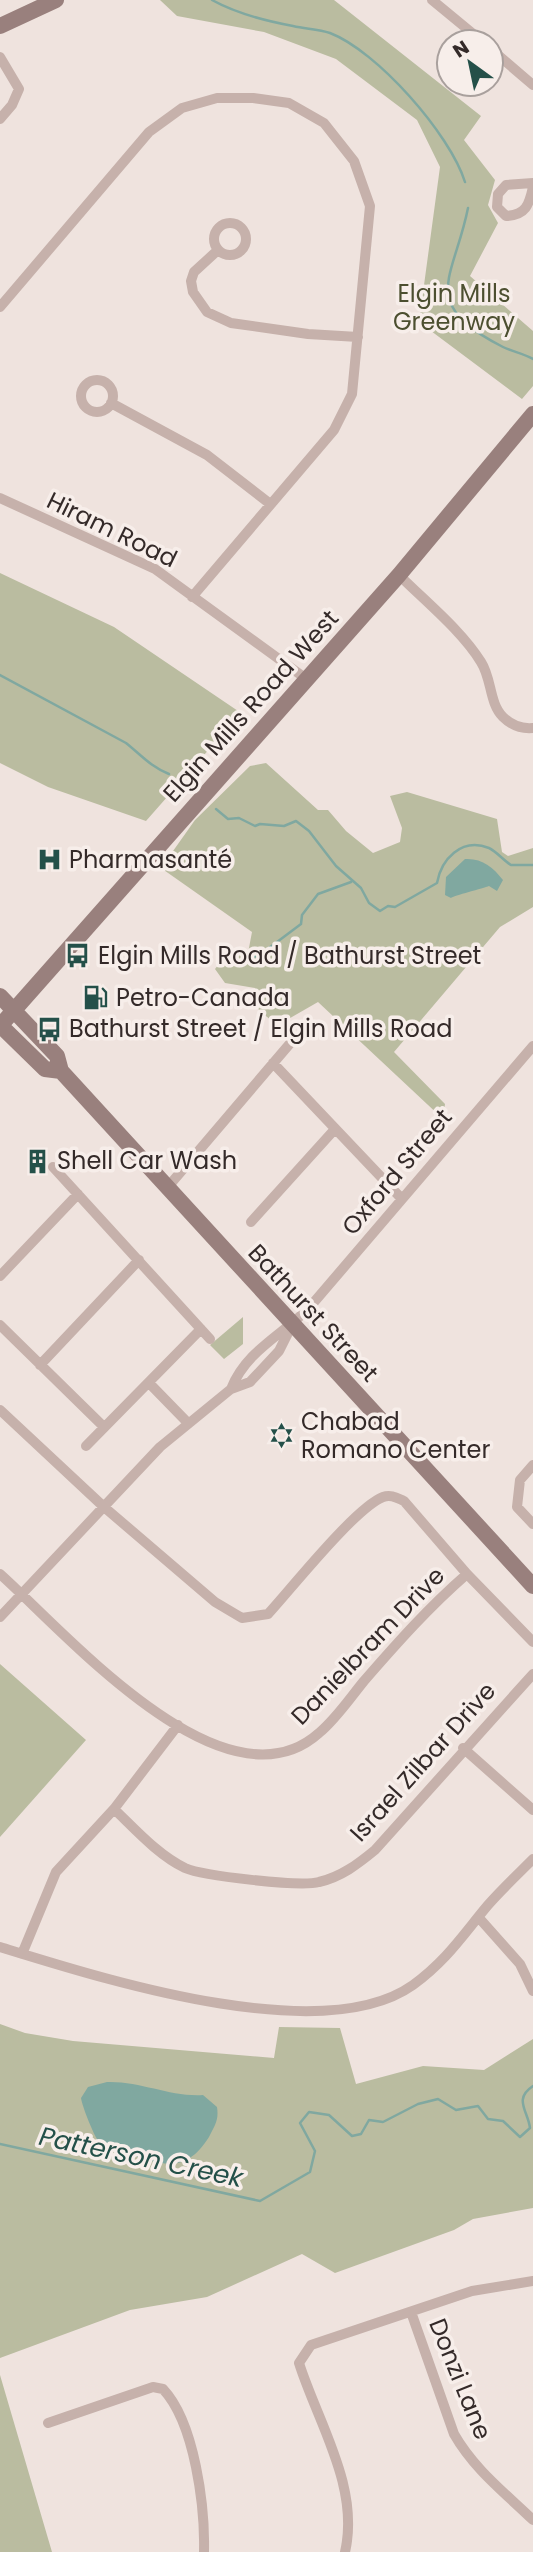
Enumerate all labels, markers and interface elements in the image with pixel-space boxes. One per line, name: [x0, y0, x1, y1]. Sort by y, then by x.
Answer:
north arrow: [435, 28, 505, 98]
text: N: [448, 34, 474, 64]
park label: Elgin Mills Greenway: [393, 277, 516, 338]
street label: Hiram Road: [42, 484, 183, 575]
street label: Elgin Mills Road West: [155, 603, 346, 809]
place label: Pharmasanté: [69, 843, 232, 876]
hospital icon: Pharmasanté: [35, 846, 63, 874]
place label: Elgin Mills Road / Bathurst Street: [98, 939, 481, 972]
bus stop icon: Elgin Mills Road / Bathurst Street: [64, 942, 92, 970]
place label: Petro-Canada: [116, 981, 290, 1014]
fuel station icon: Petro-Canada: [82, 984, 110, 1012]
place label: Bathurst Street / Elgin Mills Road: [69, 1012, 452, 1045]
bus stop icon: Bathurst Street / Elgin Mills Road: [35, 1015, 63, 1043]
street label: Oxford Street: [334, 1102, 459, 1242]
place label: Shell Car Wash: [57, 1144, 237, 1177]
building icon: Shell Car Wash: [23, 1147, 51, 1175]
street label: Bathurst Street: [241, 1237, 386, 1389]
place label: Chabad Romano Center: [301, 1405, 490, 1466]
synagogue icon: Chabad Romano Center: [267, 1422, 295, 1450]
street label: Danielbram Drive: [284, 1559, 452, 1732]
street label: Israel Zilbar Drive: [342, 1675, 503, 1848]
water label: Patterson Creek: [36, 2118, 248, 2196]
street label: Donzi Lane: [421, 2313, 500, 2444]

